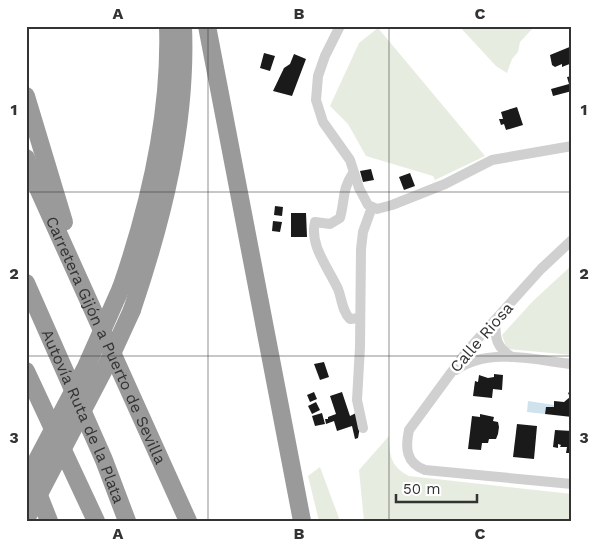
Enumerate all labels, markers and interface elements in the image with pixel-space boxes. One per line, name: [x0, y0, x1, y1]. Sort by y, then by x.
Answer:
text: A: [113, 4, 124, 23]
text: B: [294, 4, 305, 23]
text: C: [475, 4, 486, 23]
text: 1: [11, 100, 17, 119]
text: 1: [581, 100, 587, 119]
street label: Carretera Gijón a Puerto de Sevilla: [42, 213, 170, 467]
text: 2: [9, 264, 19, 283]
text: 2: [579, 264, 589, 283]
street label: Calle Riosa: [446, 298, 517, 376]
street label: Autovía Ruta de la Plata: [37, 326, 128, 506]
text: 3: [9, 428, 19, 447]
text: 3: [579, 428, 589, 447]
scale bar: [396, 472, 477, 504]
text: 50 m: [403, 480, 440, 498]
text: A: [113, 524, 124, 543]
text: B: [294, 524, 305, 543]
text: C: [475, 524, 486, 543]

